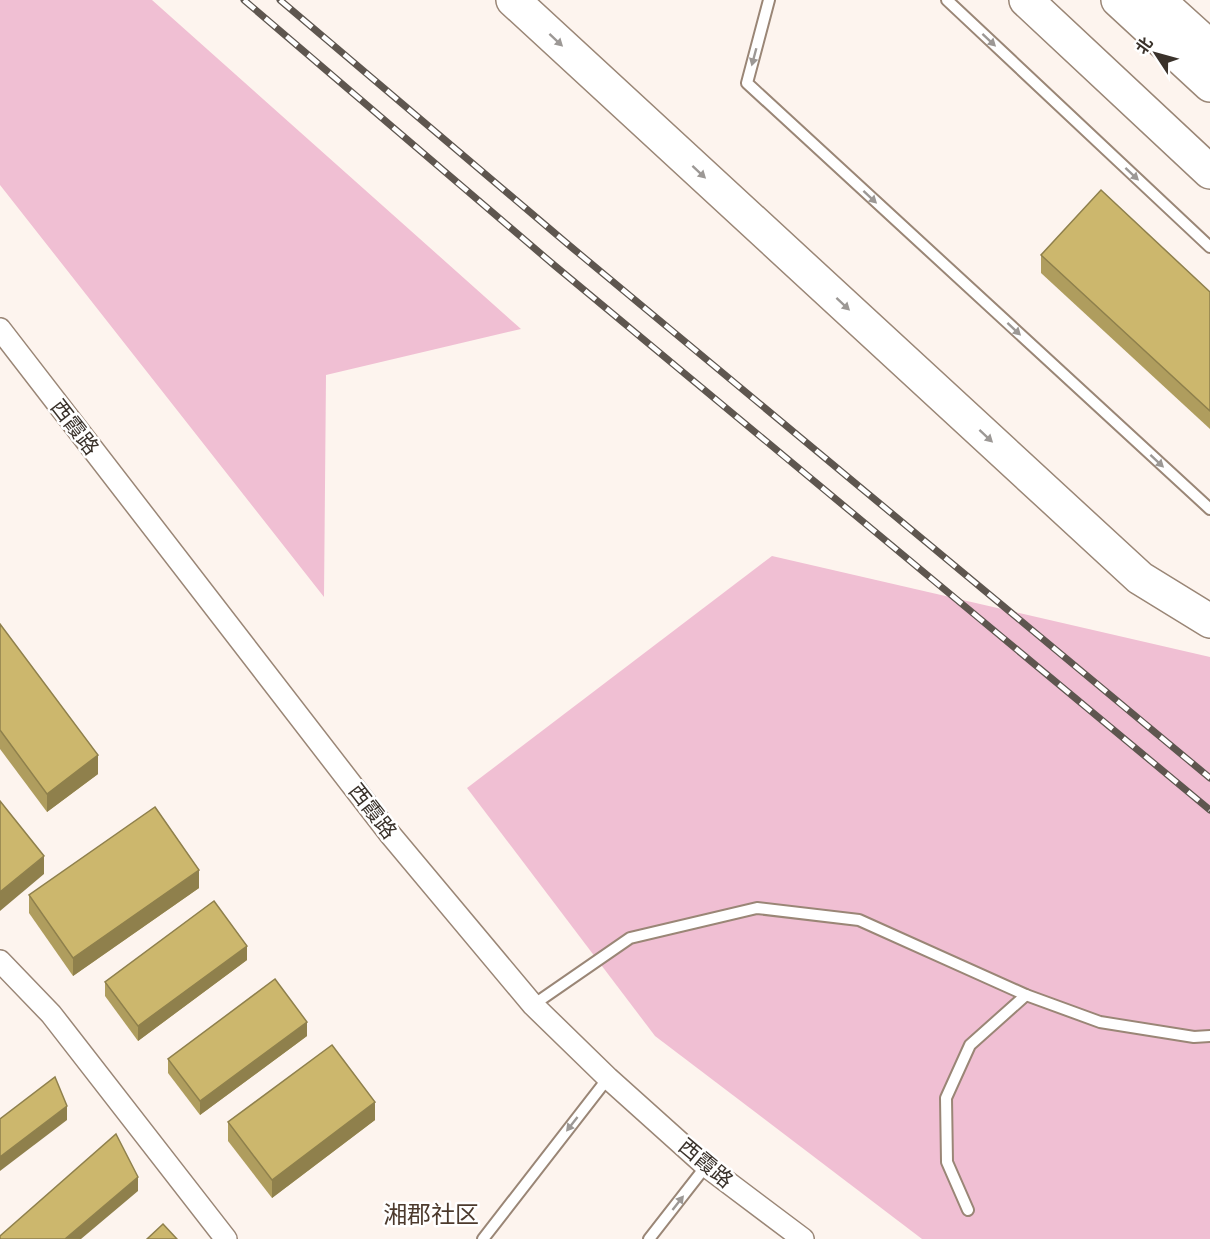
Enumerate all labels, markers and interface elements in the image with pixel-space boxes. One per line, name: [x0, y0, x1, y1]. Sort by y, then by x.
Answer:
north arrow: [1126, 24, 1186, 84]
one-way arrow: [548, 32, 562, 46]
one-way arrow: [982, 33, 997, 47]
text: 北: [1132, 33, 1157, 58]
one-way arrow: [749, 48, 758, 66]
one-way arrow: [692, 164, 706, 178]
one-way arrow: [1124, 166, 1138, 180]
one-way arrow: [863, 189, 877, 203]
one-way arrow: [835, 296, 849, 310]
one-way arrow: [1006, 321, 1020, 335]
street label: 西霞路: [46, 394, 104, 460]
one-way arrow: [979, 428, 993, 442]
one-way arrow: [1149, 454, 1164, 467]
street label: 西霞路: [344, 778, 402, 844]
one-way arrow: [566, 1116, 578, 1132]
street label: 西霞路: [674, 1133, 738, 1193]
one-way arrow: [671, 1195, 683, 1210]
district label: 湘郡社区: [383, 1201, 479, 1229]

